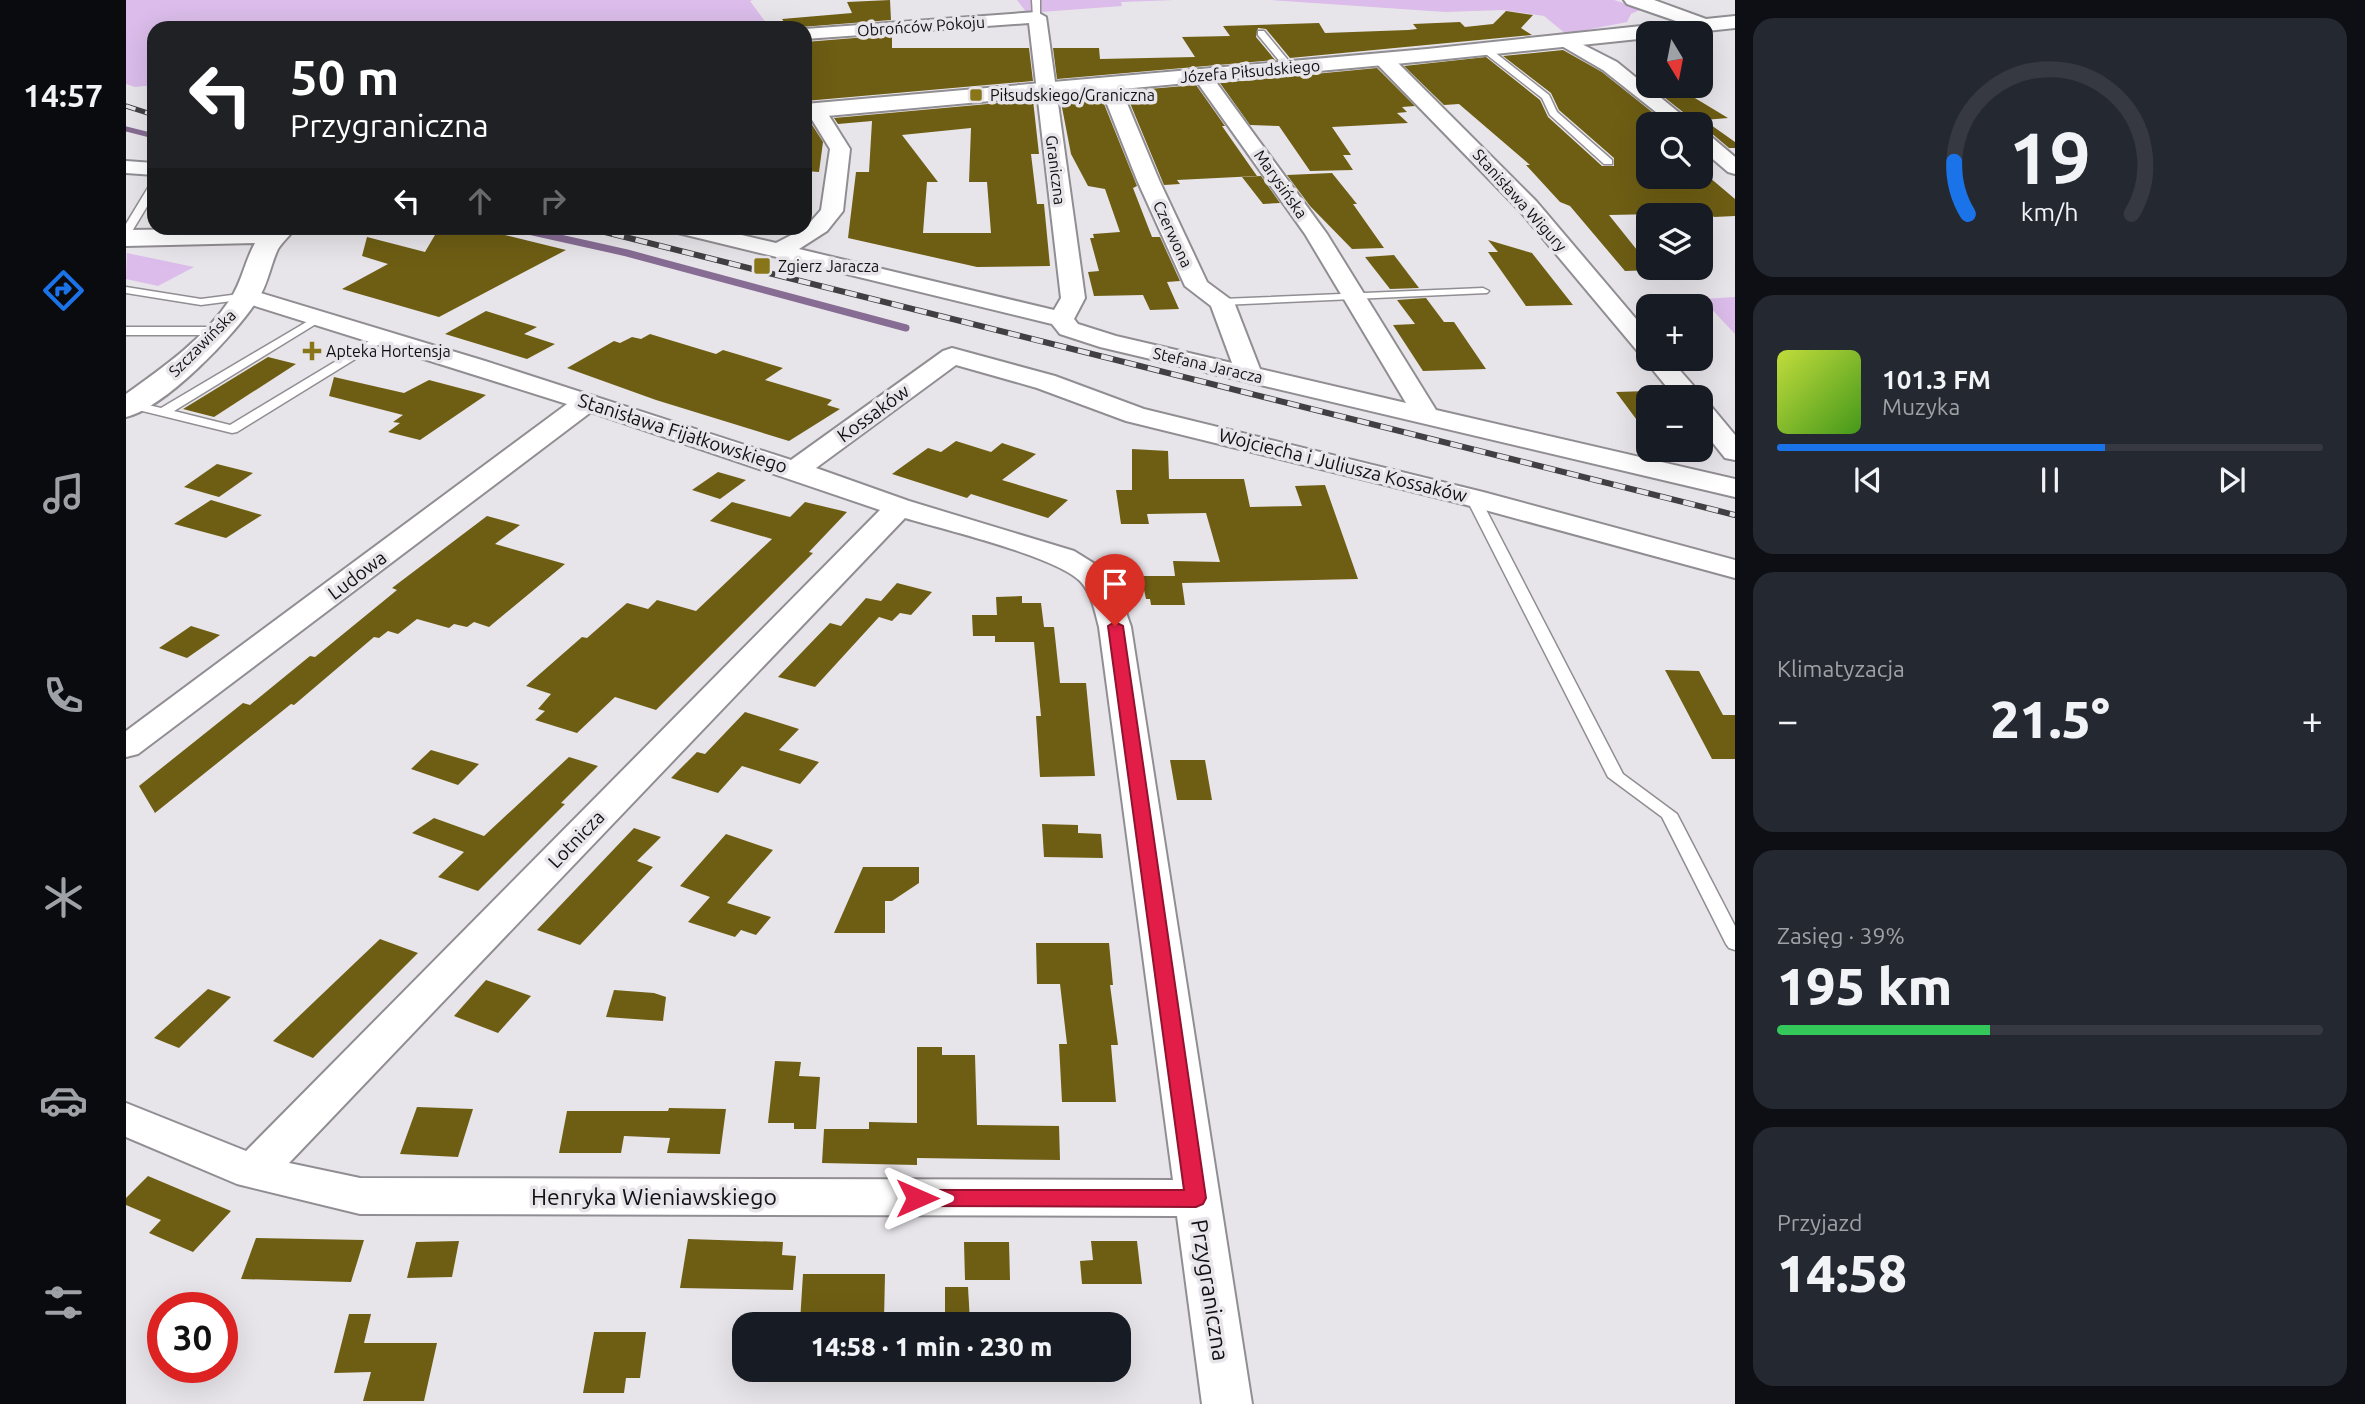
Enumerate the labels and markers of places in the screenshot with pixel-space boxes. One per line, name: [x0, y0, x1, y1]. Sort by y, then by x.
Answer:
place label: Piłsudskiego/Graniczna: [990, 86, 1155, 104]
marker: Piłsudskiego/Graniczna: [968, 87, 984, 103]
marker: Zgierz Jaracza: [752, 256, 772, 276]
place label: Zgierz Jaracza: [778, 257, 879, 275]
place label: Apteka Hortensja: [326, 342, 451, 360]
marker: Apteka Hortensja: [304, 343, 320, 359]
pin: [1085, 554, 1145, 626]

